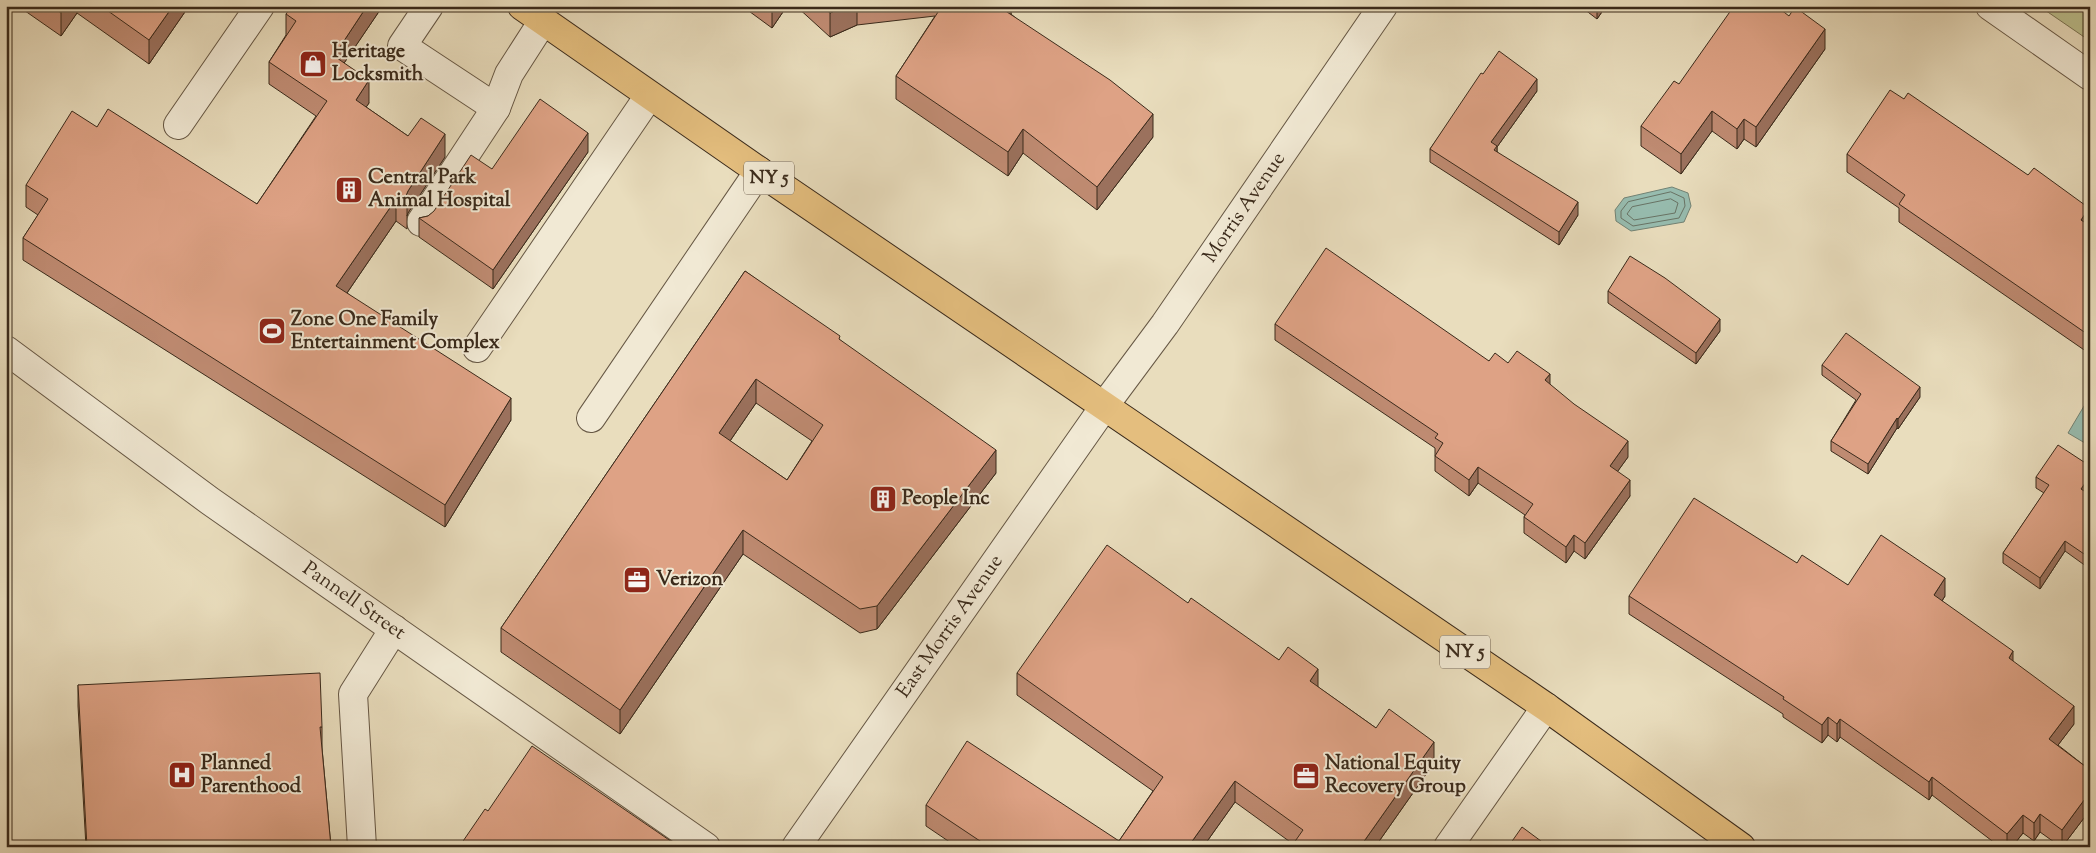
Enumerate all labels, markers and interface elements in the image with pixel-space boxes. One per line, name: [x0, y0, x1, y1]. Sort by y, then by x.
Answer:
place label: Heritage Locksmith: [332, 38, 424, 90]
shop icon: Heritage Locksmith: [298, 49, 328, 79]
street label: Morris Avenue: [1196, 146, 1293, 269]
road number: NY 5: [744, 162, 794, 194]
place label: Central Park Animal Hospital: [368, 164, 511, 216]
building icon: Central Park Animal Hospital: [334, 175, 364, 205]
place label: Zone One Family Entertainment Complex: [291, 306, 500, 358]
sports icon: Zone One Family Entertainment Complex: [257, 316, 287, 346]
building icon: People Inc: [868, 484, 898, 514]
place label: People Inc: [902, 485, 990, 514]
street label: East Morris Avenue: [890, 549, 1011, 704]
street label: Pannell Street: [296, 555, 411, 648]
office icon: Verizon: [622, 565, 652, 595]
place label: Verizon: [656, 566, 723, 595]
road number: NY 5: [1440, 636, 1490, 669]
place label: Planned Parenthood: [201, 750, 302, 802]
place label: National Equity Recovery Group: [1325, 750, 1466, 802]
hospital icon: Planned Parenthood: [167, 760, 197, 790]
office icon: National Equity Recovery Group: [1291, 761, 1321, 791]

